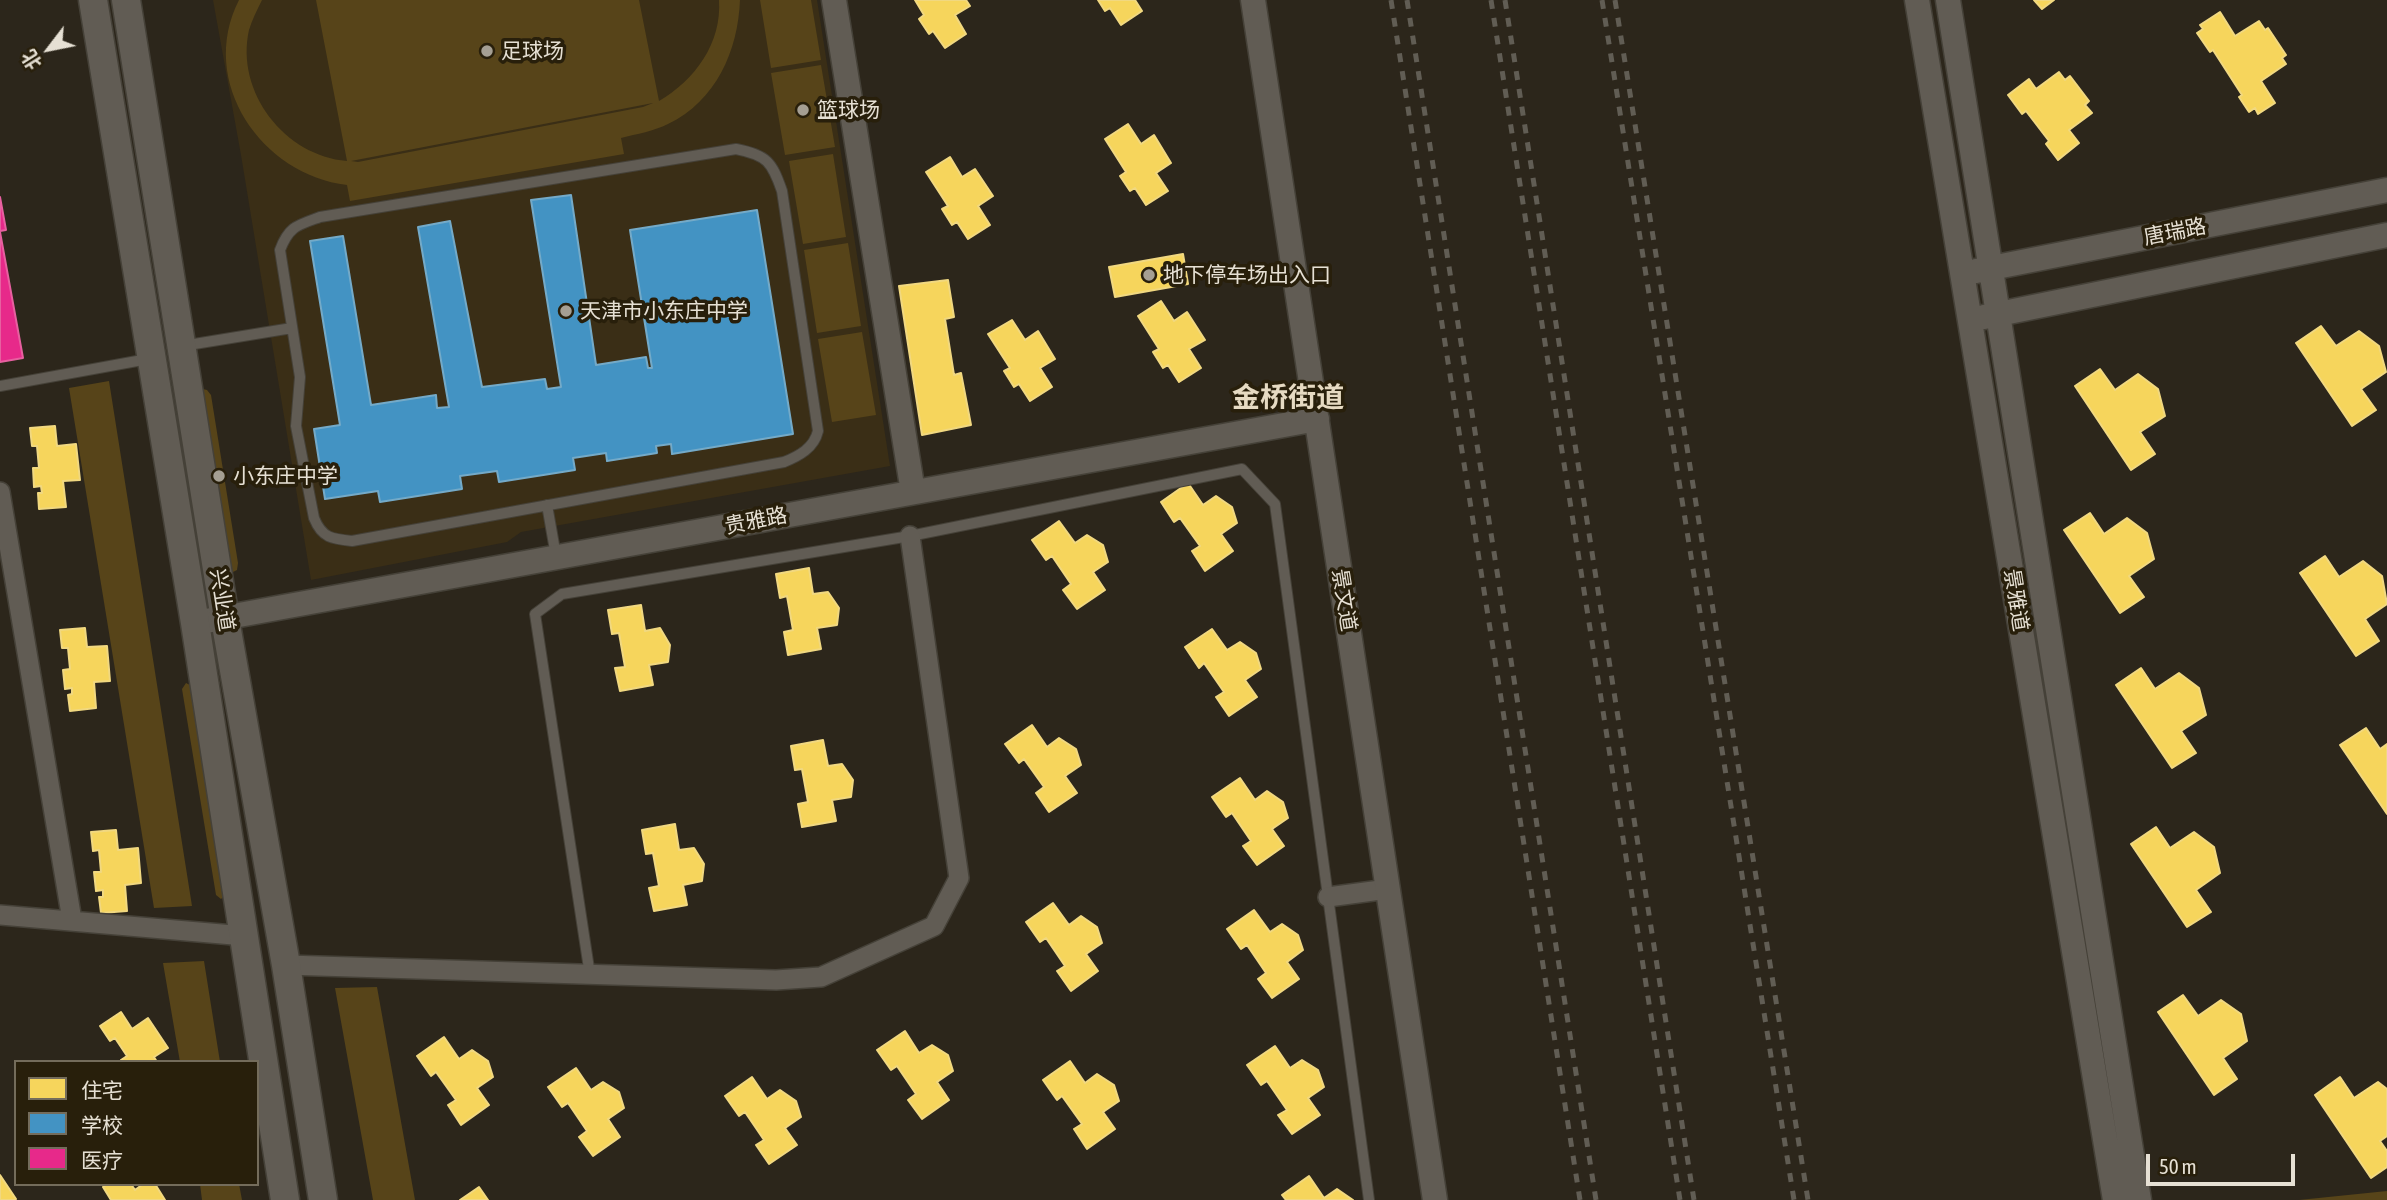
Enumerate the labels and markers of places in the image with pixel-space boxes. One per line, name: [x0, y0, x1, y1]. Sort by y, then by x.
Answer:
place label: 足球场: [501, 38, 564, 64]
marker: 足球场: [479, 43, 495, 59]
place label: 篮球场: [817, 97, 880, 123]
marker: 篮球场: [795, 102, 811, 118]
place label: 地下停车场出入口: [1163, 262, 1331, 288]
marker: 地下停车场出入口: [1141, 267, 1157, 283]
place label: 天津市小东庄中学: [580, 298, 748, 324]
marker: 天津市小东庄中学: [558, 303, 574, 319]
place label: 小东庄中学: [233, 463, 338, 489]
marker: 小东庄中学: [211, 468, 227, 484]

